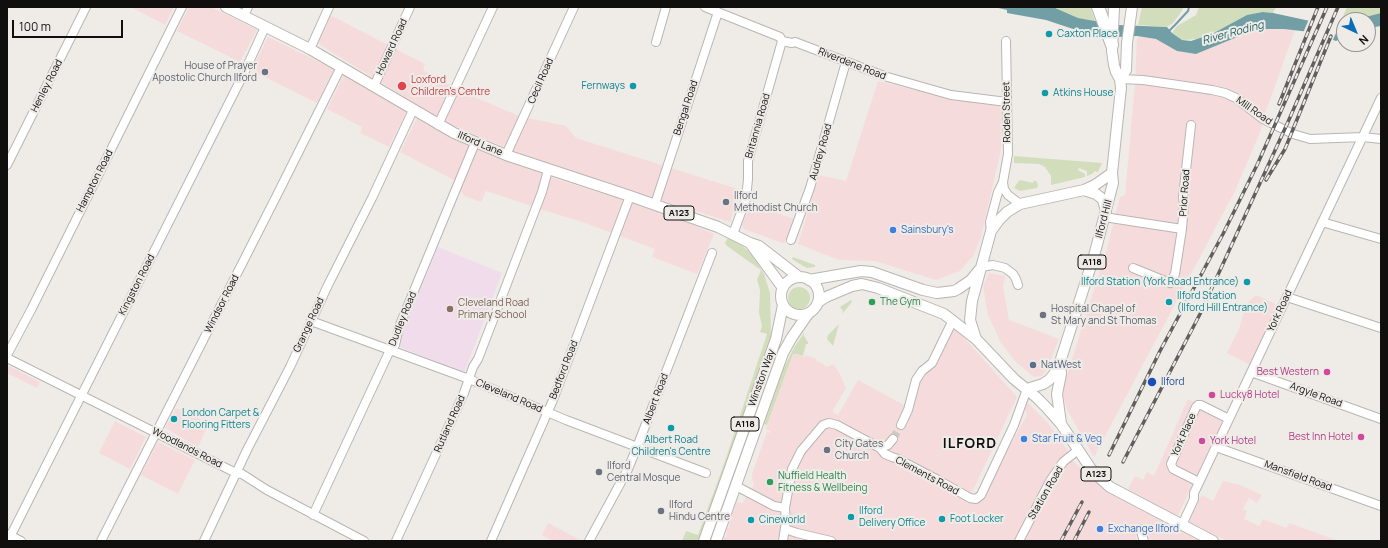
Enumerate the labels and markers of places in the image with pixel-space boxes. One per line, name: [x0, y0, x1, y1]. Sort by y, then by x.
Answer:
place label: Caxton Place: [1057, 28, 1118, 40]
marker: Caxton Place: [1044, 29, 1054, 39]
place label: House of Prayer Apostolic Church Ilford: [152, 60, 257, 84]
marker: House of Prayer Apostolic Church Ilford: [260, 67, 270, 77]
place label: Loxford Children's Centre: [411, 74, 490, 98]
marker: Loxford Children's Centre: [396, 80, 408, 92]
place label: Fernways: [582, 80, 625, 92]
marker: Fernways: [628, 81, 638, 91]
place label: Atkins House: [1053, 87, 1113, 99]
marker: Atkins House: [1040, 88, 1050, 98]
place label: Ilford Methodist Church: [734, 190, 818, 214]
marker: Ilford Methodist Church: [721, 197, 731, 207]
place label: Sainsbury's: [901, 224, 954, 236]
marker: Sainsbury's: [888, 225, 898, 235]
place label: Ilford Station (York Road Entrance): [1081, 276, 1239, 288]
marker: Ilford Station (York Road Entrance): [1242, 277, 1252, 287]
place label: Ilford Station (Ilford Hill Entrance): [1177, 290, 1268, 314]
place label: The Gym: [880, 296, 921, 308]
place label: Cleveland Road Primary School: [458, 297, 529, 320]
marker: The Gym: [867, 297, 877, 307]
marker: Ilford Station (Ilford Hill Entrance): [1164, 297, 1174, 307]
place label: Hospital Chapel of St Mary and St Thomas: [1051, 303, 1157, 326]
marker: Cleveland Road Primary School: [445, 304, 455, 314]
marker: Hospital Chapel of St Mary and St Thomas: [1038, 310, 1048, 320]
place label: NatWest: [1041, 359, 1081, 371]
marker: NatWest: [1028, 360, 1038, 370]
place label: Best Western: [1257, 366, 1319, 378]
marker: Best Western: [1322, 367, 1332, 377]
marker: Ilford: [1146, 376, 1158, 388]
place label: Ilford: [1161, 376, 1184, 388]
place label: Lucky8 Hotel: [1220, 389, 1279, 401]
marker: Lucky8 Hotel: [1207, 390, 1217, 400]
place label: London Carpet & Flooring Fitters: [182, 407, 259, 430]
marker: London Carpet & Flooring Fitters: [169, 414, 179, 424]
marker: Albert Road Children's Centre: [666, 423, 676, 433]
place label: Best Inn Hotel: [1289, 431, 1353, 443]
marker: Best Inn Hotel: [1356, 432, 1366, 442]
place label: Star Fruit & Veg: [1032, 433, 1102, 445]
place label: Albert Road Children's Centre: [631, 434, 711, 458]
marker: Star Fruit & Veg: [1019, 434, 1029, 444]
place label: York Hotel: [1210, 435, 1256, 447]
marker: York Hotel: [1197, 436, 1207, 446]
place label: City Gates Church: [835, 438, 883, 462]
marker: City Gates Church: [822, 445, 832, 455]
place label: Ilford Central Mosque: [607, 460, 680, 484]
marker: Ilford Central Mosque: [594, 467, 604, 477]
place label: Nuffield Health Fitness & Wellbeing: [778, 470, 867, 494]
marker: Nuffield Health Fitness & Wellbeing: [765, 477, 775, 487]
place label: Ilford Hindu Centre: [669, 499, 730, 522]
place label: Ilford Delivery Office: [859, 505, 925, 528]
marker: Ilford Hindu Centre: [656, 506, 666, 516]
marker: Ilford Delivery Office: [846, 512, 856, 522]
place label: Foot Locker: [950, 513, 1004, 525]
place label: Cineworld: [759, 514, 805, 526]
marker: Foot Locker: [937, 514, 947, 524]
marker: Cineworld: [746, 515, 756, 525]
place label: Exchange Ilford: [1108, 523, 1179, 535]
marker: Exchange Ilford: [1095, 524, 1105, 534]

